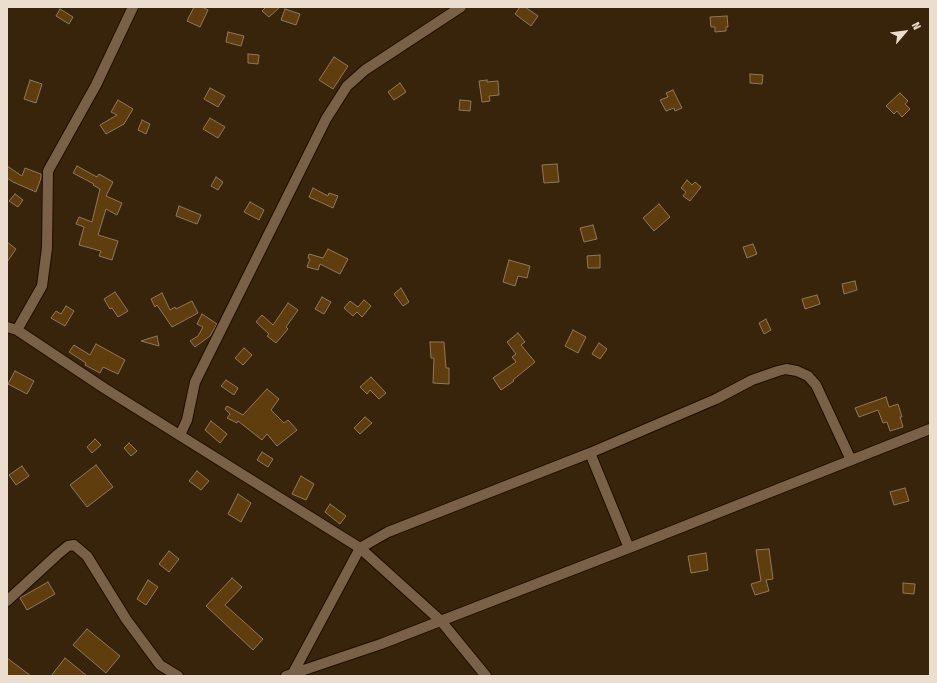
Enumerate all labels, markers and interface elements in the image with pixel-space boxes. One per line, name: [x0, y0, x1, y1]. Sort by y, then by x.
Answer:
north arrow: [885, 12, 925, 52]
text: N: [909, 20, 923, 32]

